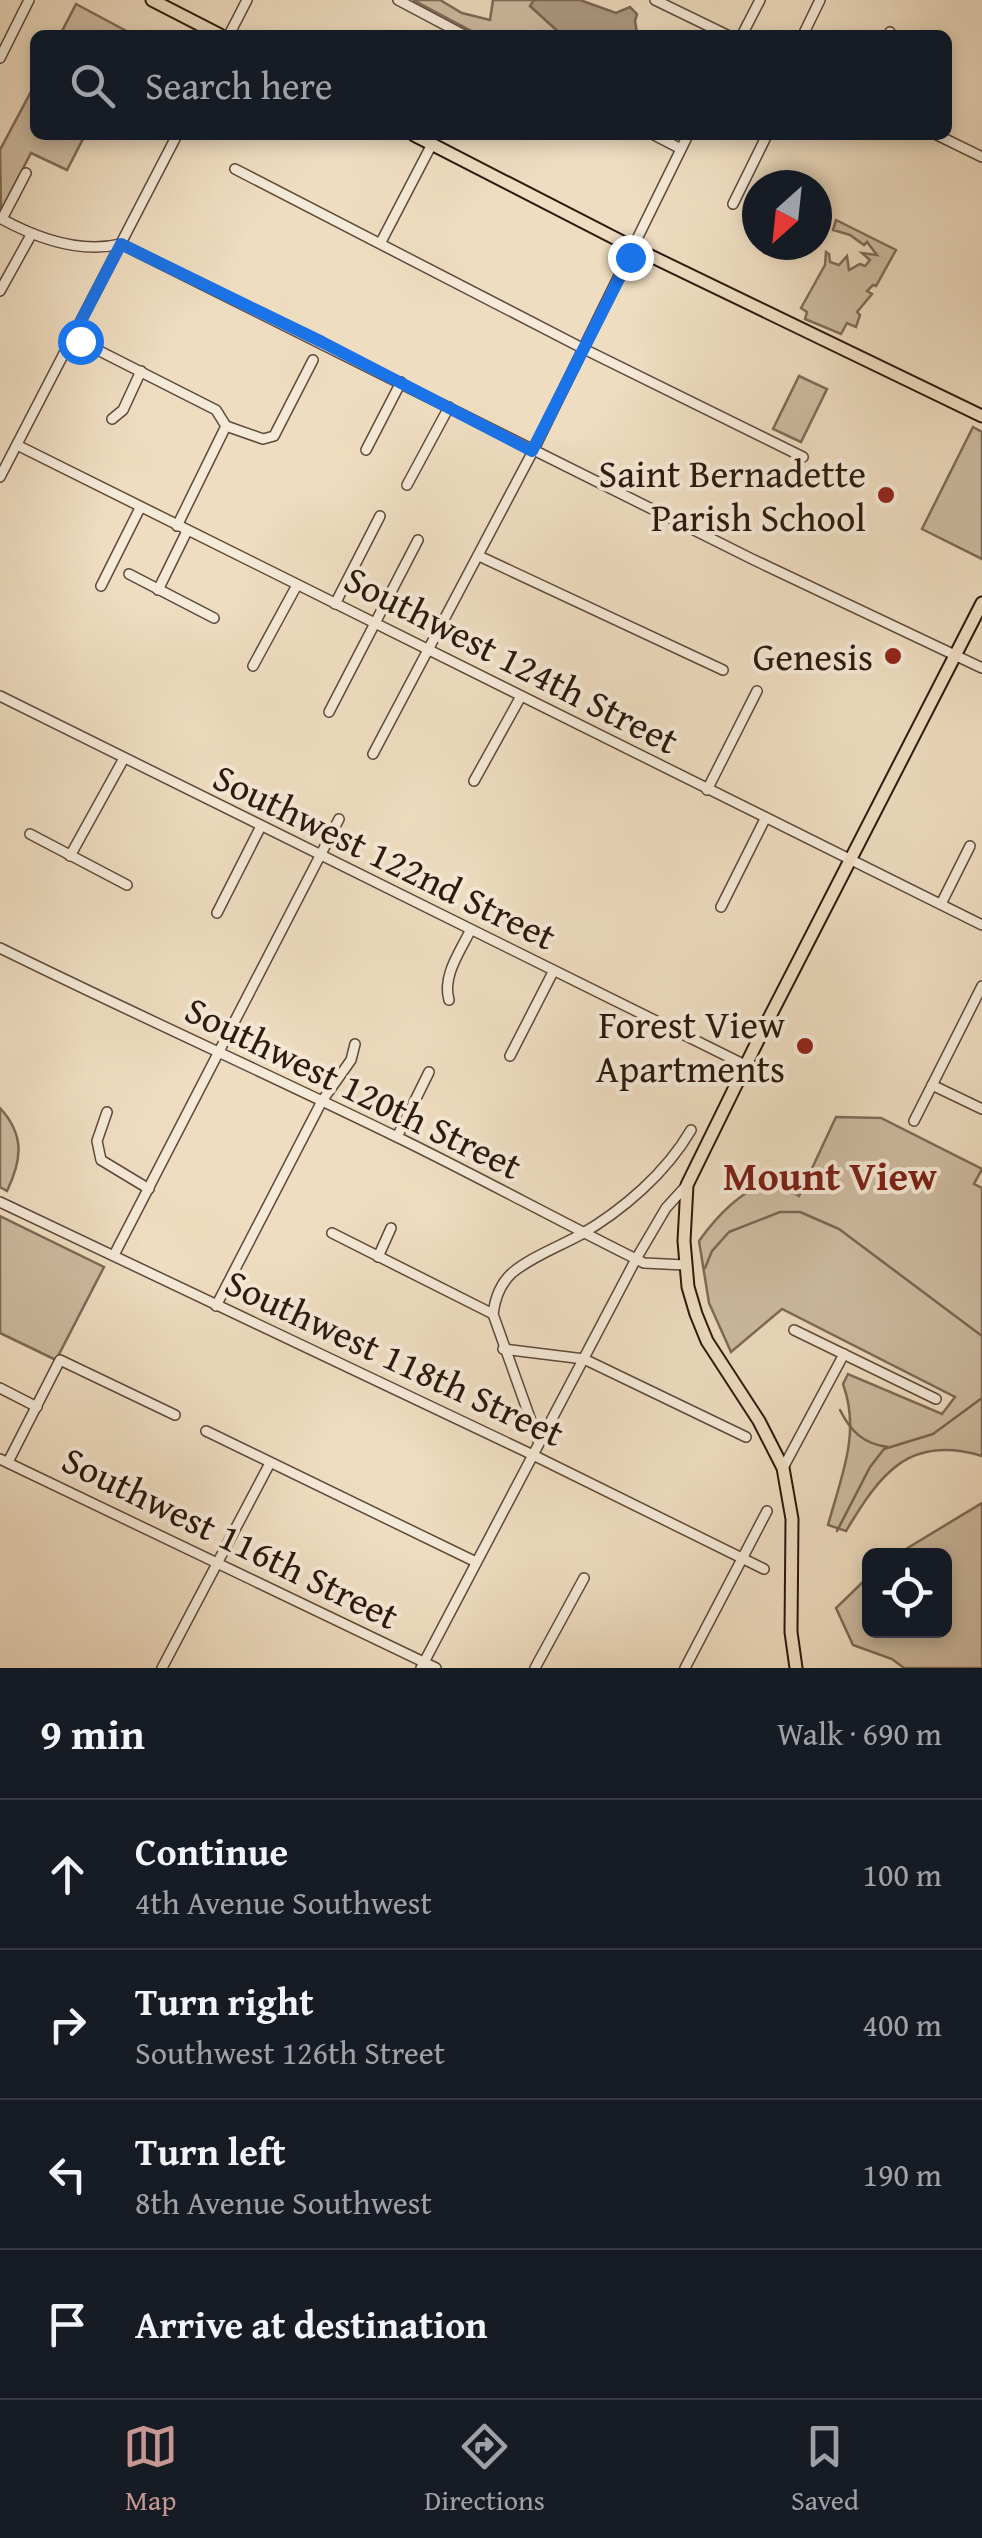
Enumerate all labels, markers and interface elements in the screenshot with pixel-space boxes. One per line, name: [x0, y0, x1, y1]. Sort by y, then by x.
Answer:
search box: [30, 30, 952, 140]
text: Search here: [145, 57, 333, 113]
icon: search: [65, 58, 120, 113]
north arrow: [742, 170, 832, 260]
route end: [608, 235, 654, 281]
route start: [58, 319, 104, 365]
place label: Saint Bernadette Parish School: [599, 445, 866, 545]
marker: Saint Bernadette Parish School: [875, 484, 897, 506]
street label: Southwest 124th Street: [335, 550, 689, 768]
place label: Genesis: [753, 628, 873, 684]
marker: Genesis: [882, 645, 904, 667]
street label: Southwest 122nd Street: [204, 749, 566, 963]
street label: Southwest 120th Street: [176, 981, 532, 1193]
place label: Forest View Apartments: [596, 996, 785, 1096]
marker: Forest View Apartments: [794, 1035, 816, 1057]
district label: Mount View: [723, 1146, 937, 1205]
street label: Southwest 118th Street: [216, 1254, 574, 1460]
street label: Southwest 116th Street: [53, 1431, 409, 1643]
map controls: [862, 1548, 952, 1638]
button: locate: [862, 1548, 952, 1638]
text: 9 min: [40, 1703, 145, 1764]
text: Walk · 690 m: [777, 1710, 942, 1757]
text: Continue: [135, 1823, 288, 1879]
icon: ahead: [40, 1847, 95, 1902]
text: 100 m: [863, 1851, 942, 1898]
text: 4th Avenue Southwest: [135, 1879, 432, 1926]
text: Turn right: [135, 1973, 314, 2029]
icon: right: [40, 1997, 95, 2052]
text: 400 m: [863, 2001, 942, 2048]
text: Southwest 126th Street: [135, 2029, 445, 2076]
text: Turn left: [135, 2123, 286, 2179]
icon: left: [40, 2147, 95, 2202]
text: 190 m: [863, 2151, 942, 2198]
text: 8th Avenue Southwest: [135, 2179, 432, 2226]
text: Arrive at destination: [135, 2296, 488, 2352]
icon: arrive: [40, 2297, 95, 2352]
tab: Map: [123, 2419, 178, 2520]
tab: Directions: [424, 2419, 545, 2520]
tab: Saved: [791, 2419, 859, 2520]

